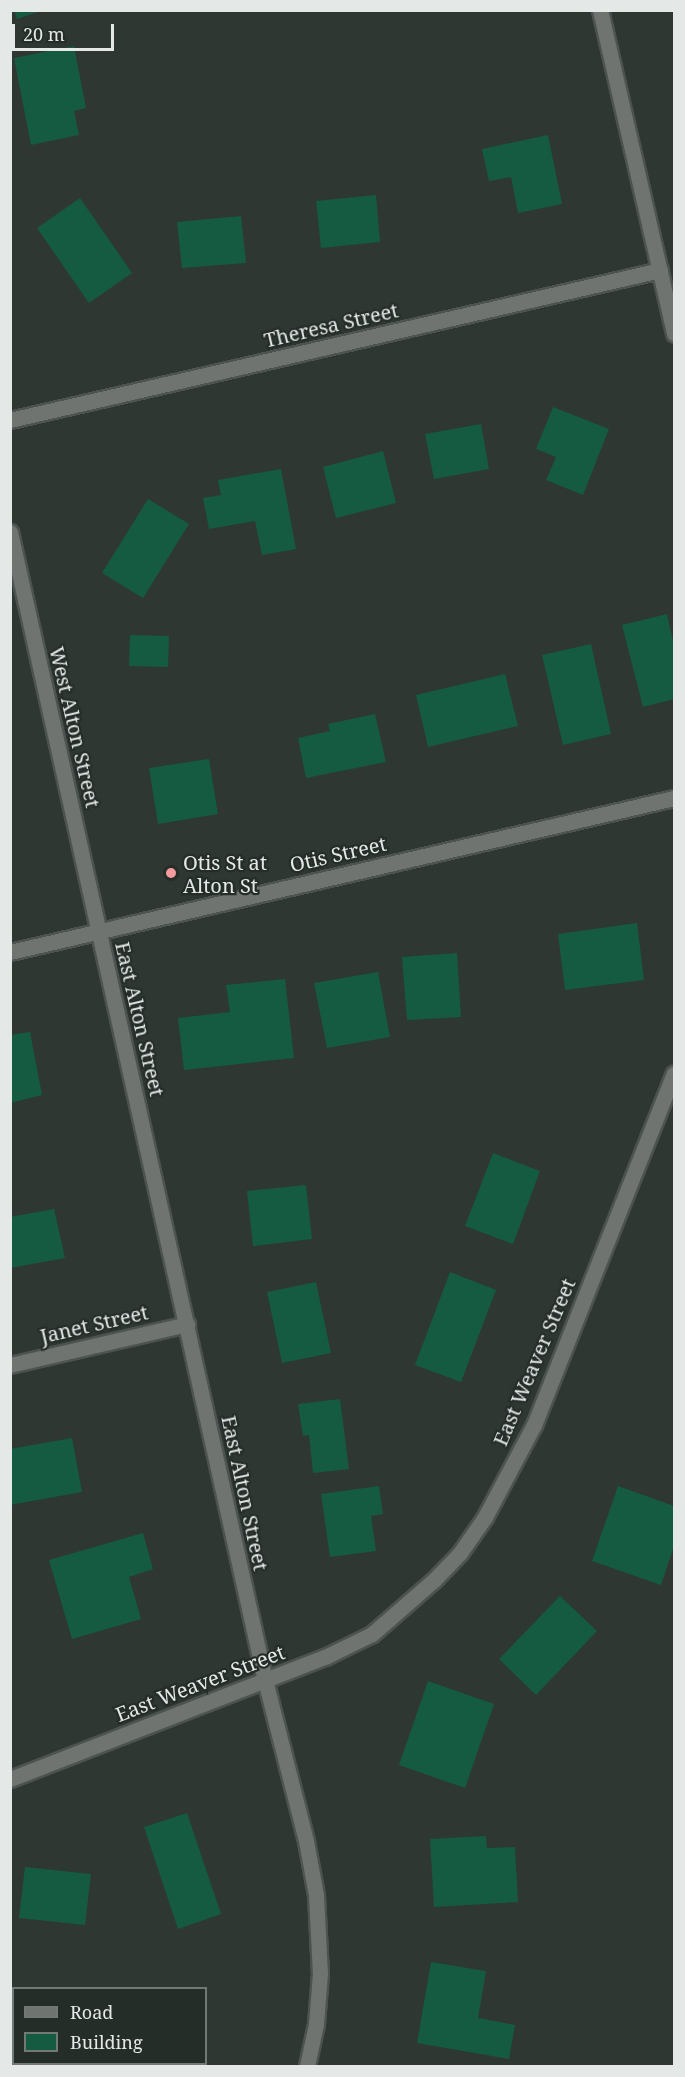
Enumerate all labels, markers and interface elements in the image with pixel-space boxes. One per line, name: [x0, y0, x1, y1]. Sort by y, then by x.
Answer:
scale bar: [15, 12, 117, 50]
text: 20 m: [23, 22, 65, 46]
street label: Theresa Street: [262, 298, 400, 352]
street label: West Alton Street: [45, 644, 105, 810]
street label: Otis Street: [287, 831, 389, 877]
place label: Otis St at Alton St: [183, 850, 267, 897]
marker: Otis St at Alton St: [164, 866, 178, 880]
street label: East Alton Street: [111, 939, 169, 1099]
street label: East Weaver Street: [488, 1275, 580, 1449]
street label: Janet Street: [38, 1300, 150, 1348]
street label: East Alton Street: [217, 1413, 273, 1573]
street label: East Weaver Street: [112, 1640, 288, 1726]
legend: [12, 1987, 207, 2065]
text: Road: [70, 2000, 113, 2024]
text: Building: [70, 2030, 143, 2054]

